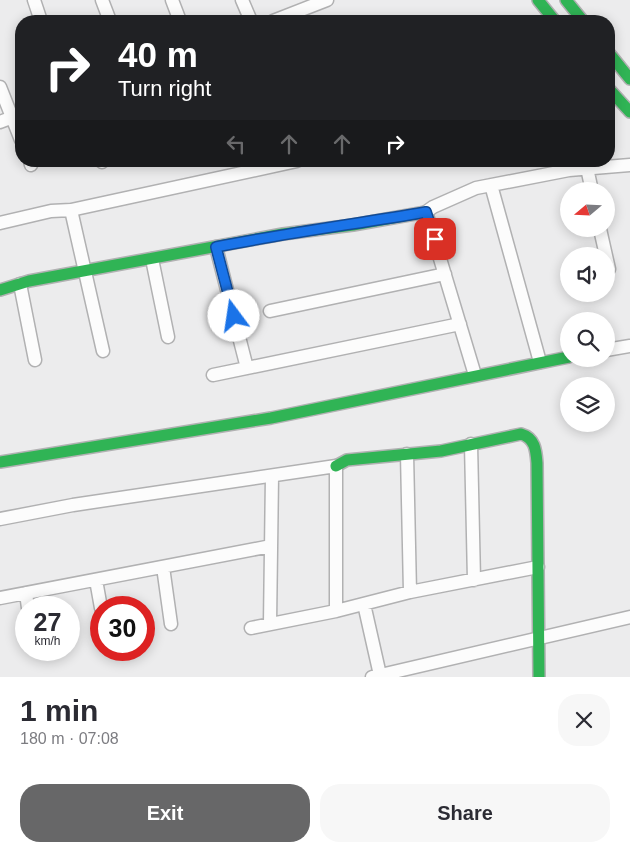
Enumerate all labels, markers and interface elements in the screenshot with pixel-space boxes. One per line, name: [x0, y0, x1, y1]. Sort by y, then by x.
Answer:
icon: right: [35, 35, 100, 100]
text: 40 m: [118, 35, 198, 74]
text: Turn right: [118, 76, 211, 101]
icon: left: [222, 130, 250, 158]
icon: ahead: [275, 130, 303, 158]
icon: ahead: [328, 130, 356, 158]
icon: right: [381, 130, 409, 158]
north arrow: [560, 182, 615, 238]
map controls: [560, 182, 615, 432]
pin: [414, 218, 456, 260]
icon: arrive: [421, 225, 449, 253]
button: sound: [560, 247, 615, 302]
position arrow: [207, 289, 259, 341]
button: search: [560, 312, 615, 367]
button: layers: [560, 377, 615, 432]
speed limit sign: 30: [90, 596, 155, 661]
text: 27: [34, 608, 61, 636]
text: km/h: [34, 634, 61, 648]
text: 1 min: [20, 694, 98, 727]
button: close: [558, 694, 610, 746]
text: 180 m · 07:08: [20, 730, 119, 747]
button: Exit: [20, 784, 310, 842]
button: Share: [320, 784, 610, 842]

